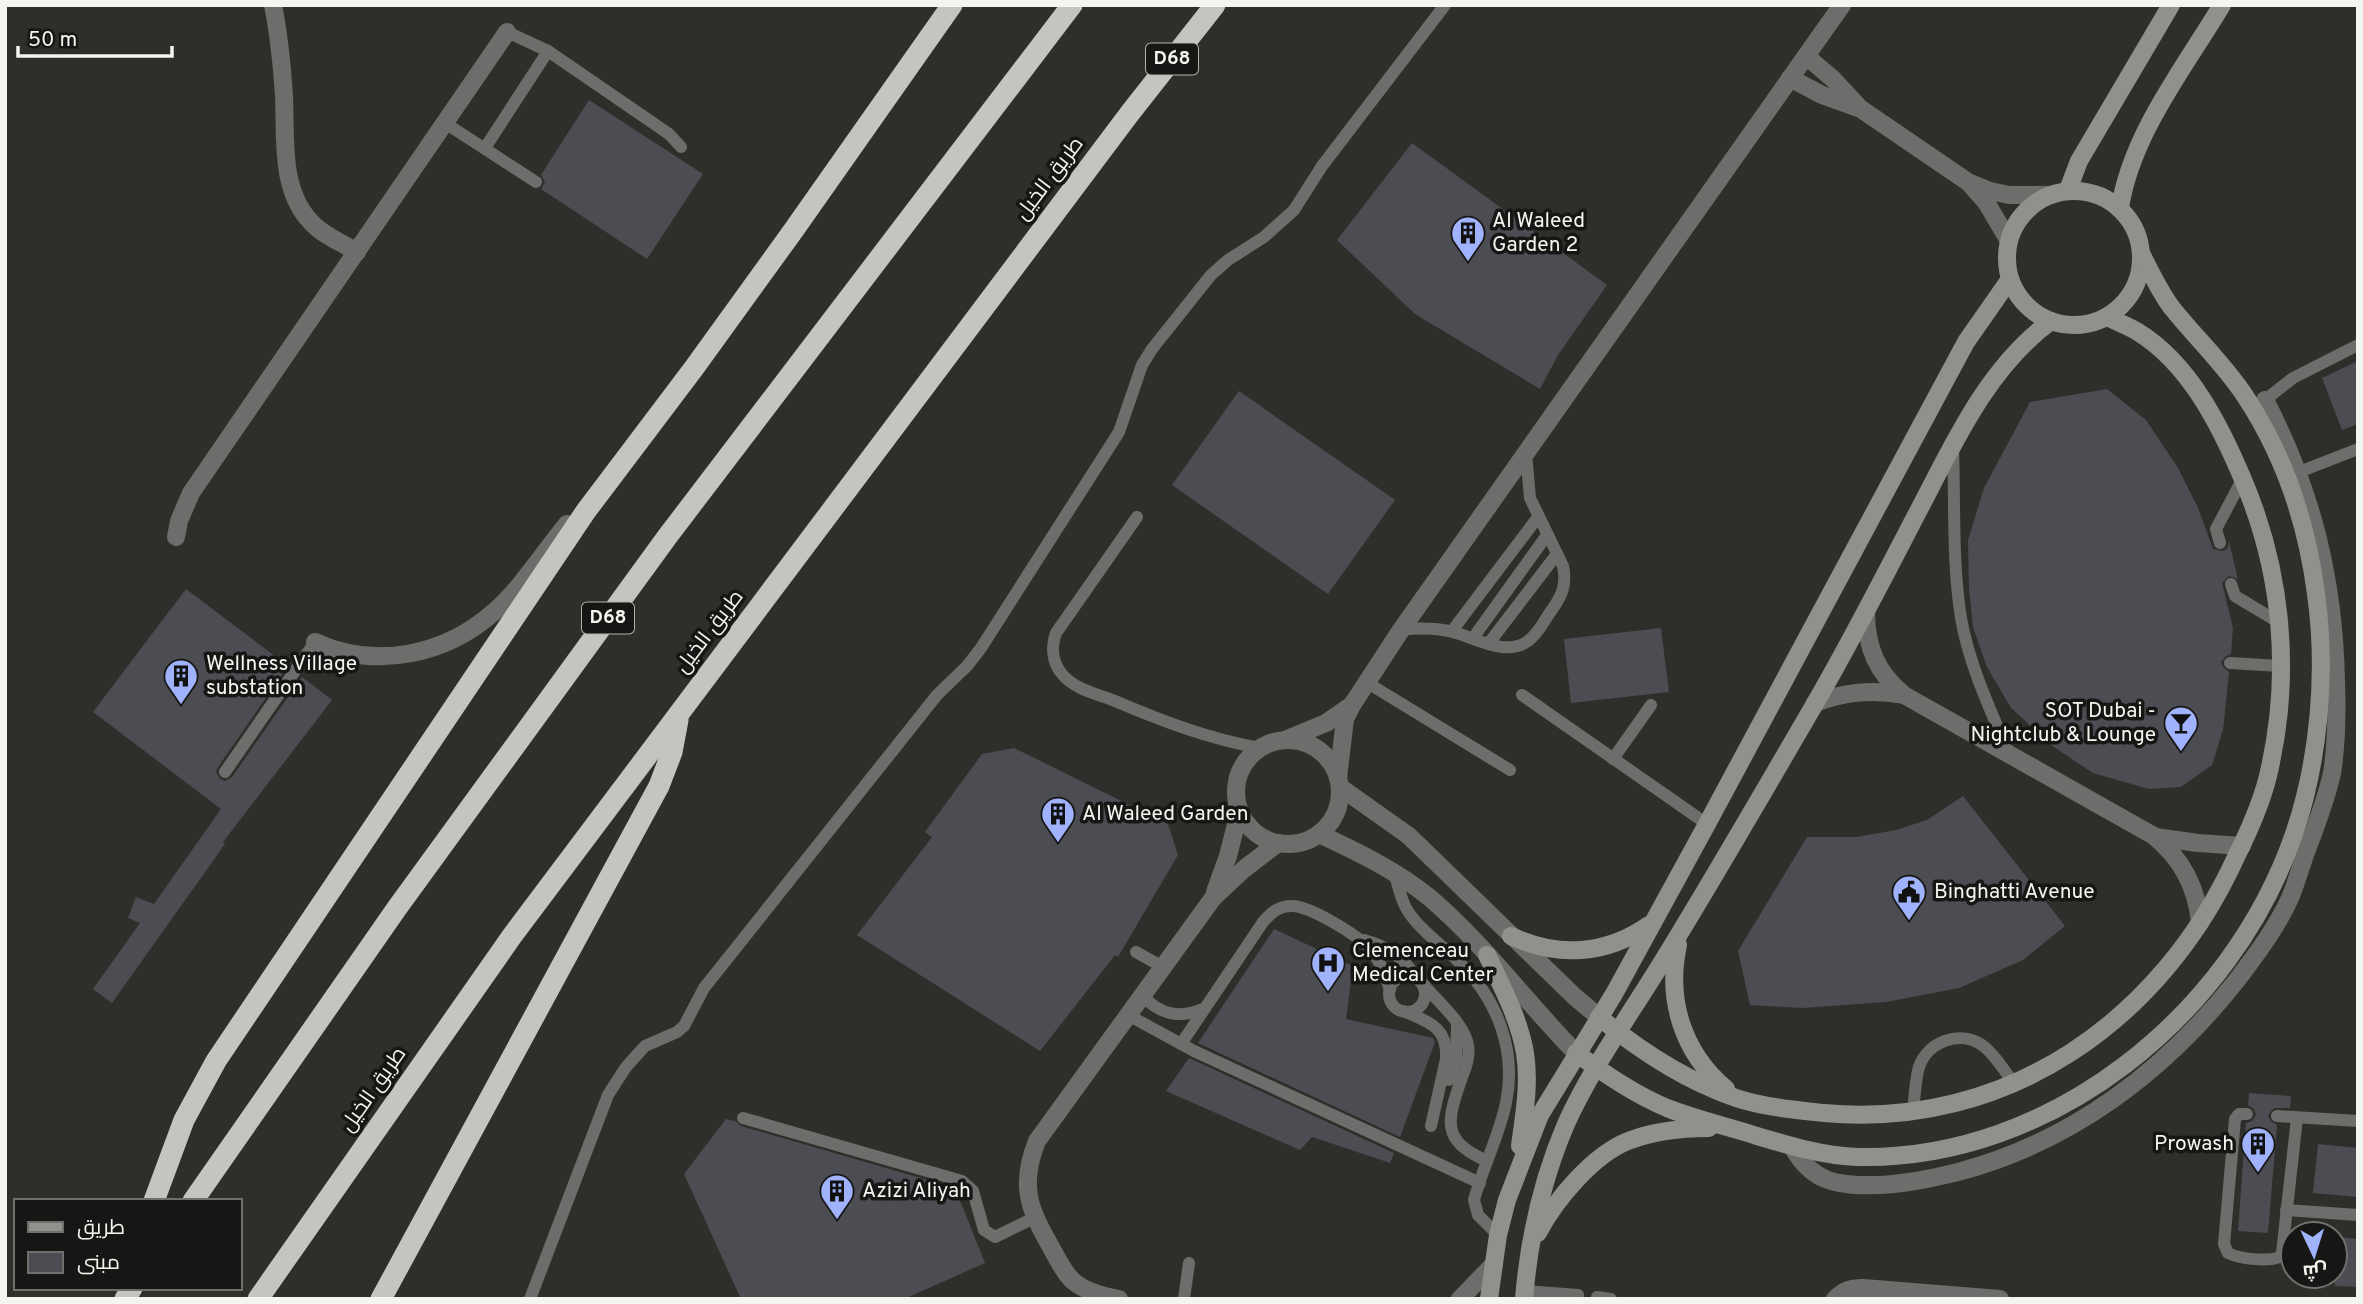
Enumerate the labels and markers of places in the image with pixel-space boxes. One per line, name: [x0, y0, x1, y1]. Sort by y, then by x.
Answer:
place label: Al Waleed Garden 2: [1492, 208, 1585, 259]
building icon: Al Waleed Garden 2: [1449, 214, 1487, 263]
place label: Wellness Village substation: [206, 651, 357, 702]
building icon: Wellness Village substation: [162, 657, 200, 706]
place label: SOT Dubai - Nightclub & Lounge: [1970, 698, 2156, 749]
bar icon: SOT Dubai - Nightclub & Lounge: [2162, 704, 2200, 753]
building icon: Al Waleed Garden: [1039, 795, 1077, 844]
place label: Al Waleed Garden: [1082, 801, 1249, 828]
public building icon: Binghatti Avenue: [1890, 873, 1928, 922]
place label: Binghatti Avenue: [1934, 879, 2095, 906]
place label: Clemenceau Medical Center: [1352, 938, 1494, 989]
hospital icon: Clemenceau Medical Center: [1309, 944, 1347, 993]
building icon: Prowash: [2239, 1125, 2277, 1174]
place label: Prowash: [2154, 1131, 2234, 1158]
building icon: Azizi Aliyah: [818, 1172, 856, 1221]
place label: Azizi Aliyah: [862, 1178, 971, 1205]

